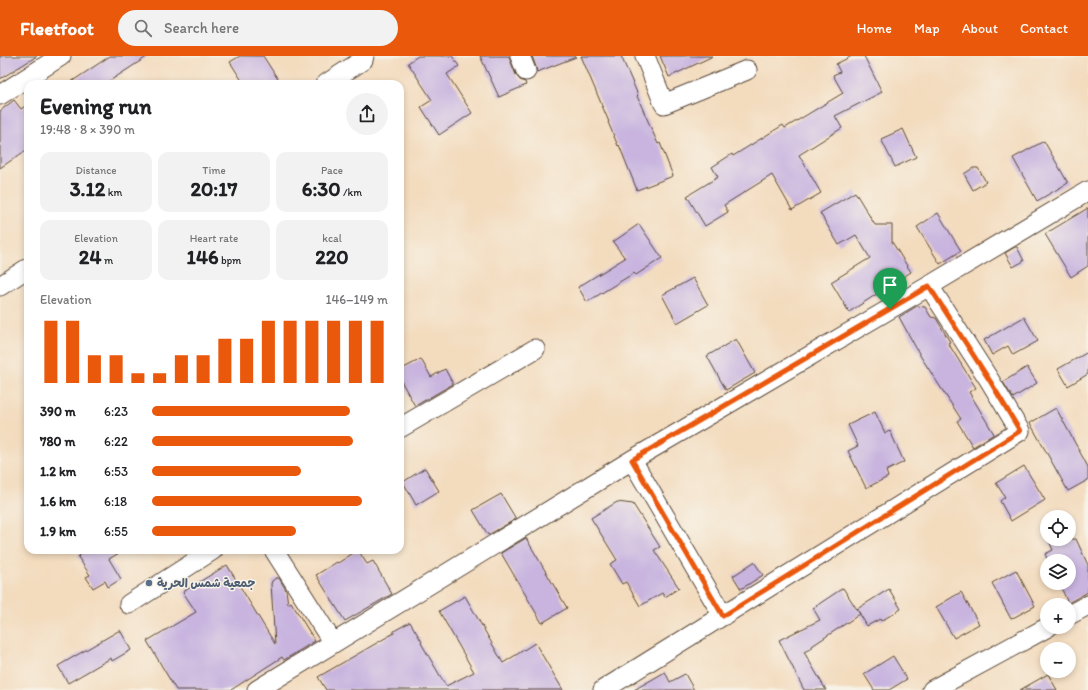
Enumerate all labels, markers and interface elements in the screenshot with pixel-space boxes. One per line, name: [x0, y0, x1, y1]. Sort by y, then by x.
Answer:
search box: [118, 10, 398, 46]
text: Fleetfoot: [20, 17, 94, 40]
icon: search: [132, 17, 154, 39]
text: Search here: [164, 19, 239, 37]
text: Home: [857, 20, 892, 37]
text: Map: [914, 20, 940, 37]
text: About: [962, 20, 998, 37]
text: Contact: [1020, 20, 1068, 37]
text: Evening run: [40, 93, 152, 120]
button: share: [346, 93, 388, 135]
text: 19:48 · 8 × 390 m: [40, 122, 135, 137]
text: Distance: [75, 164, 117, 177]
text: Time: [202, 164, 226, 177]
text: Pace: [321, 164, 343, 177]
text: 3.12: [70, 177, 105, 201]
text: 20:17: [191, 177, 237, 201]
text: 6:30: [302, 177, 341, 201]
text: km: [105, 186, 122, 199]
text: /km: [341, 186, 362, 199]
text: Elevation: [74, 232, 118, 245]
text: Heart rate: [190, 232, 238, 245]
text: kcal: [322, 232, 342, 245]
text: 24: [79, 245, 101, 269]
text: 146: [187, 245, 219, 269]
text: 220: [315, 245, 349, 269]
text: m: [101, 254, 113, 267]
text: bpm: [219, 254, 241, 267]
pin: [873, 268, 907, 309]
icon: arrive: [879, 274, 901, 296]
text: Elevation: [40, 292, 92, 307]
text: 146–149 m: [326, 292, 388, 307]
text: 390 m: [40, 404, 76, 419]
text: 6:23: [104, 404, 128, 419]
text: 780 m: [40, 434, 75, 449]
text: 6:22: [104, 434, 128, 449]
text: 1.2 km: [40, 464, 76, 479]
text: 6:53: [104, 464, 128, 479]
text: 1.6 km: [40, 494, 76, 509]
text: 6:18: [104, 494, 127, 509]
map controls: [1040, 510, 1076, 678]
button: locate: [1040, 510, 1076, 546]
text: 1.9 km: [40, 524, 76, 539]
text: 6:55: [104, 524, 128, 539]
button: layers: [1040, 554, 1076, 590]
place label: جمعية شمس الحرية: [157, 576, 255, 590]
marker: جمعية شمس الحرية: [144, 578, 154, 588]
button: +: [1040, 598, 1076, 634]
button: −: [1040, 642, 1076, 678]

